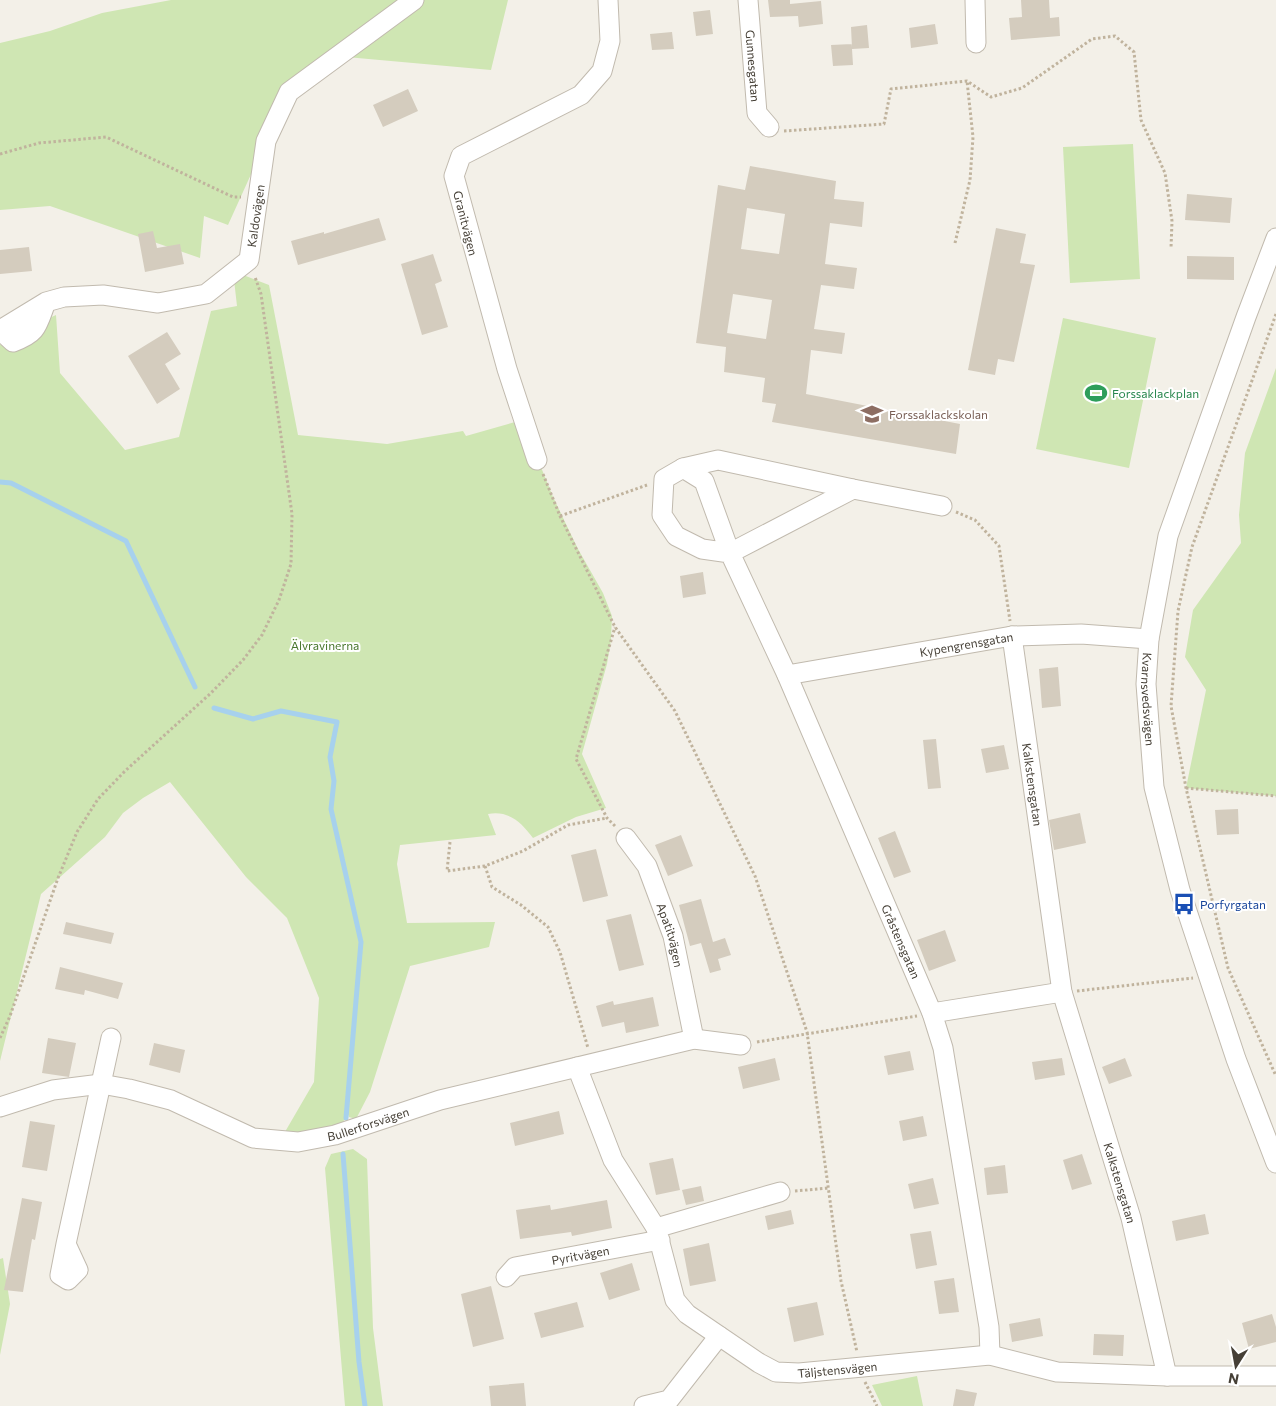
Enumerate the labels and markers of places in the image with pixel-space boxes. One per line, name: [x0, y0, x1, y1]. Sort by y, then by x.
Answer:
sports icon: Forssaklackplan: [1083, 380, 1109, 406]
place label: Forssaklackplan: [1112, 386, 1199, 400]
school or university icon: Forssaklackskolan: [859, 401, 885, 427]
place label: Forssaklackskolan: [889, 407, 988, 421]
bus stop icon: Porfyrgatan: [1171, 891, 1197, 917]
place label: Porfyrgatan: [1200, 897, 1266, 911]

